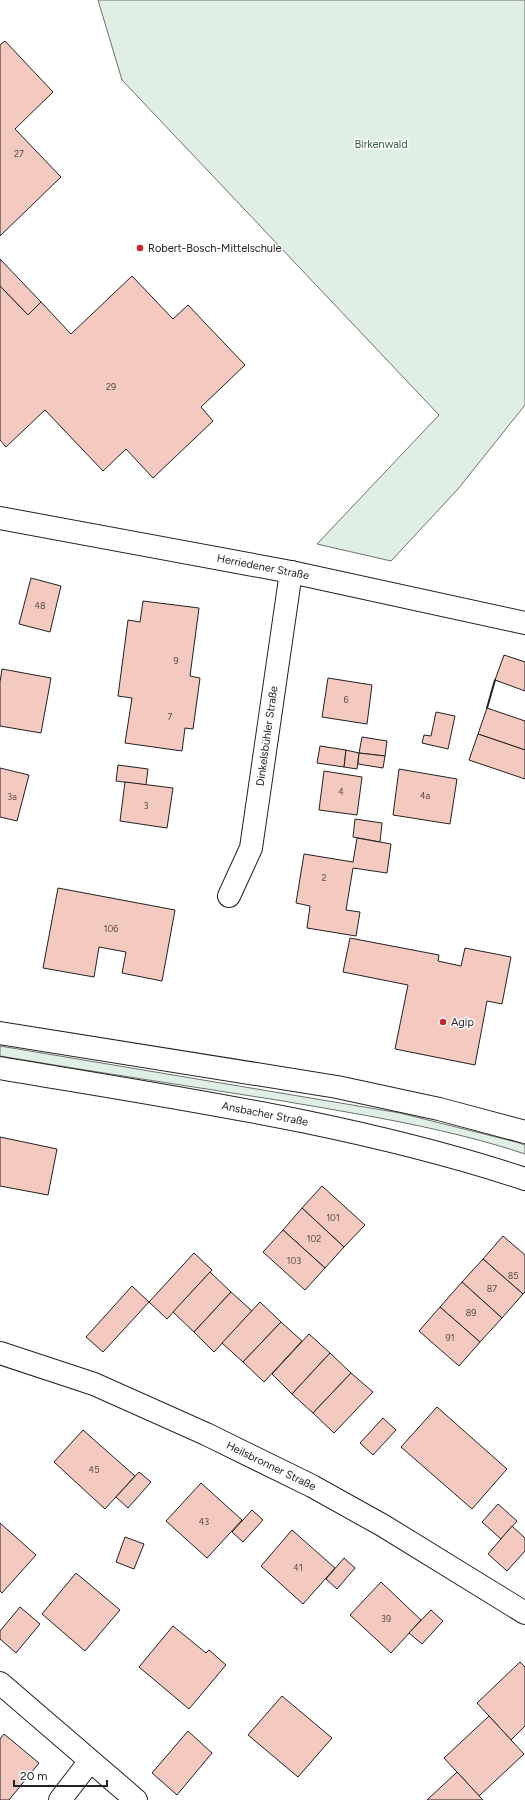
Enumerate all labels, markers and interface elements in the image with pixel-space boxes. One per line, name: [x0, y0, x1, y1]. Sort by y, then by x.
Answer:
park label: Birkenwald: [354, 138, 408, 151]
house number: 27: [14, 148, 24, 159]
place label: Robert-Bosch-Mittelschule: [148, 242, 281, 255]
marker: Robert-Bosch-Mittelschule: [135, 243, 145, 253]
house number: 29: [106, 381, 116, 392]
street label: Herriedener Straße: [216, 552, 310, 582]
house number: 48: [34, 600, 46, 611]
house number: 9: [173, 655, 179, 666]
street label: Dinkelsbühler Straße: [254, 685, 280, 787]
house number: 6: [343, 694, 349, 705]
house number: 7: [168, 711, 173, 722]
house number: 4: [338, 786, 344, 797]
house number: 4a: [420, 790, 430, 801]
house number: 3a: [7, 791, 17, 802]
house number: 3: [144, 800, 149, 811]
house number: 2: [321, 872, 327, 883]
house number: 106: [104, 923, 118, 934]
place label: Agip: [451, 1016, 474, 1029]
marker: Agip: [438, 1017, 448, 1027]
street label: Ansbacher Straße: [221, 1099, 309, 1129]
house number: 101: [326, 1212, 340, 1223]
house number: 102: [307, 1233, 321, 1244]
house number: 103: [287, 1255, 301, 1266]
house number: 85: [508, 1270, 518, 1281]
house number: 87: [487, 1283, 497, 1294]
house number: 89: [466, 1307, 476, 1318]
house number: 91: [446, 1332, 454, 1343]
street label: Heilsbronner Straße: [224, 1439, 318, 1493]
house number: 45: [89, 1464, 99, 1475]
house number: 43: [199, 1516, 209, 1527]
house number: 41: [293, 1562, 303, 1573]
house number: 39: [381, 1613, 391, 1624]
scale bar: [14, 1762, 107, 1788]
text: 20 m: [20, 1769, 48, 1783]

